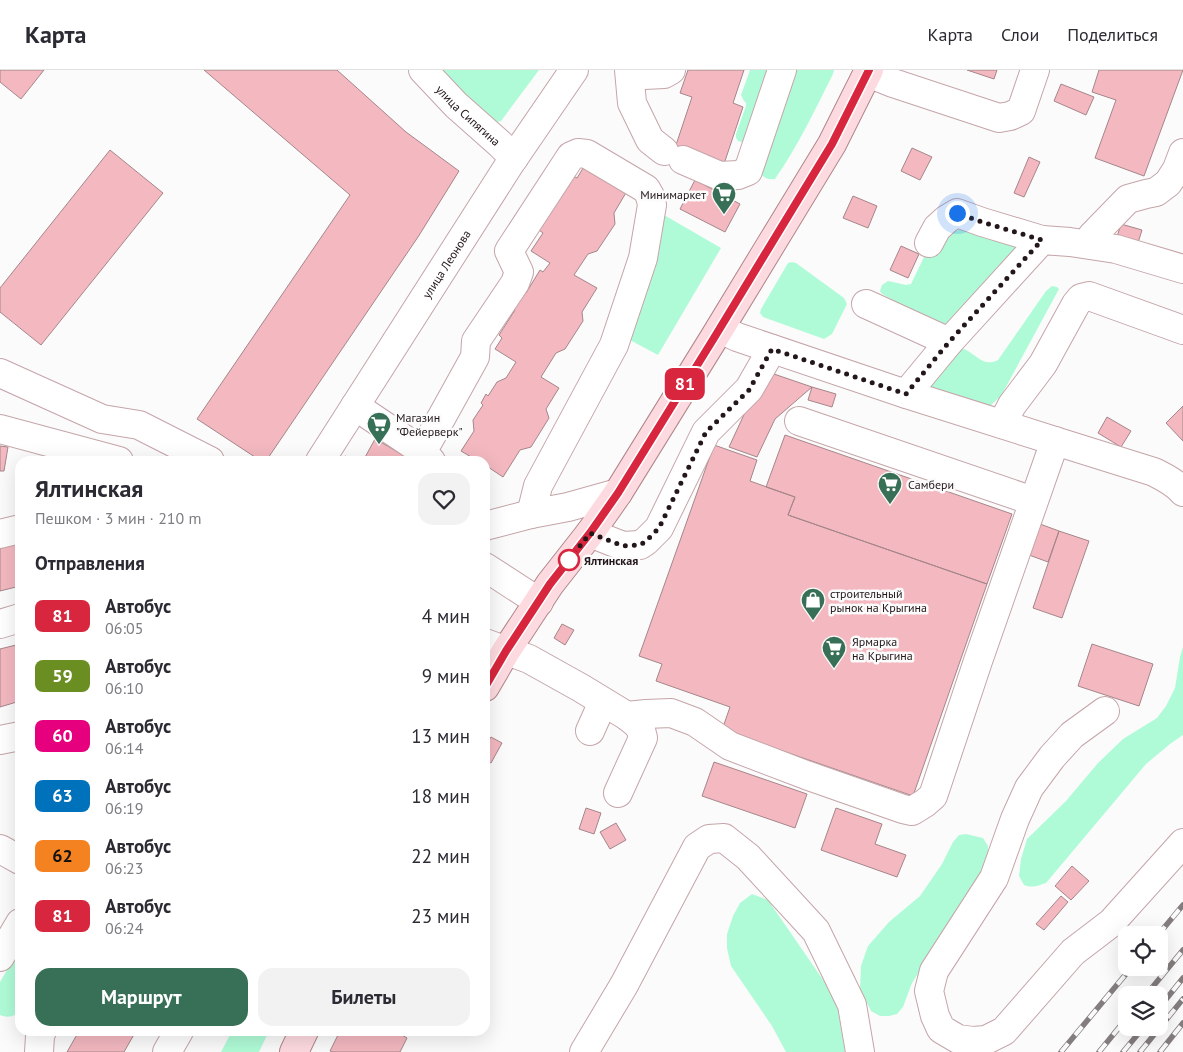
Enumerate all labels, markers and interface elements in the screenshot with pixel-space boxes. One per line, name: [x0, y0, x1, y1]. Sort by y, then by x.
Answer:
text: Карта: [25, 19, 87, 50]
text: Карта: [928, 23, 973, 46]
text: Слои: [1001, 23, 1039, 46]
text: Поделиться: [1067, 23, 1158, 46]
street label: улица Сипягина: [433, 81, 504, 149]
supermarket icon: Минимаркет: [711, 181, 737, 215]
place label: Минимаркет: [640, 187, 706, 202]
your location: [945, 201, 970, 226]
street label: улица Леонова: [419, 227, 473, 301]
line badge: 81: [662, 368, 708, 400]
text: 81: [675, 372, 695, 395]
place label: Магазин "Фейерверк": [396, 410, 462, 439]
supermarket icon: Магазин "Фейерверк": [366, 411, 392, 445]
supermarket icon: Самбери: [877, 471, 903, 505]
text: Ялтинская: [35, 473, 143, 504]
button: heart: [418, 473, 470, 525]
place label: Самбери: [908, 477, 954, 492]
text: Пешком · 3 мин · 210 m: [35, 508, 202, 528]
marker: Ялтинская: [558, 549, 580, 571]
text: Отправления: [35, 551, 145, 575]
place label: Ялтинская: [584, 553, 638, 568]
place label: строительный рынок на Крыгина: [830, 586, 927, 615]
shop icon: строительный рынок на Крыгина: [800, 587, 826, 621]
text: Автобус: [105, 594, 171, 618]
text: 81: [52, 604, 73, 627]
text: 4 мин: [422, 604, 470, 628]
text: 06:05: [105, 618, 143, 638]
place label: Ярмарка на Крыгина: [852, 634, 913, 663]
supermarket icon: Ярмарка на Крыгина: [821, 635, 847, 669]
text: Автобус: [105, 654, 171, 678]
text: 59: [52, 664, 73, 687]
text: 9 мин: [422, 664, 470, 688]
text: 06:10: [105, 678, 143, 698]
text: Автобус: [105, 714, 171, 738]
text: 60: [52, 724, 73, 747]
text: 13 мин: [411, 724, 470, 748]
text: 06:14: [105, 738, 143, 758]
text: Автобус: [105, 774, 171, 798]
text: 63: [52, 784, 73, 807]
text: 18 мин: [411, 784, 470, 808]
text: 06:19: [105, 798, 143, 818]
text: Автобус: [105, 834, 171, 858]
text: 62: [52, 844, 73, 867]
text: 22 мин: [411, 844, 470, 868]
text: 06:23: [105, 858, 143, 878]
text: Автобус: [105, 894, 171, 918]
text: 81: [52, 904, 73, 927]
text: 23 мин: [411, 904, 470, 928]
text: 06:24: [105, 918, 143, 938]
map controls: [1118, 926, 1168, 1036]
button: locate: [1118, 926, 1168, 976]
button: Маршрут: [35, 968, 248, 1026]
button: Билеты: [258, 968, 470, 1026]
button: layers: [1118, 986, 1168, 1036]

